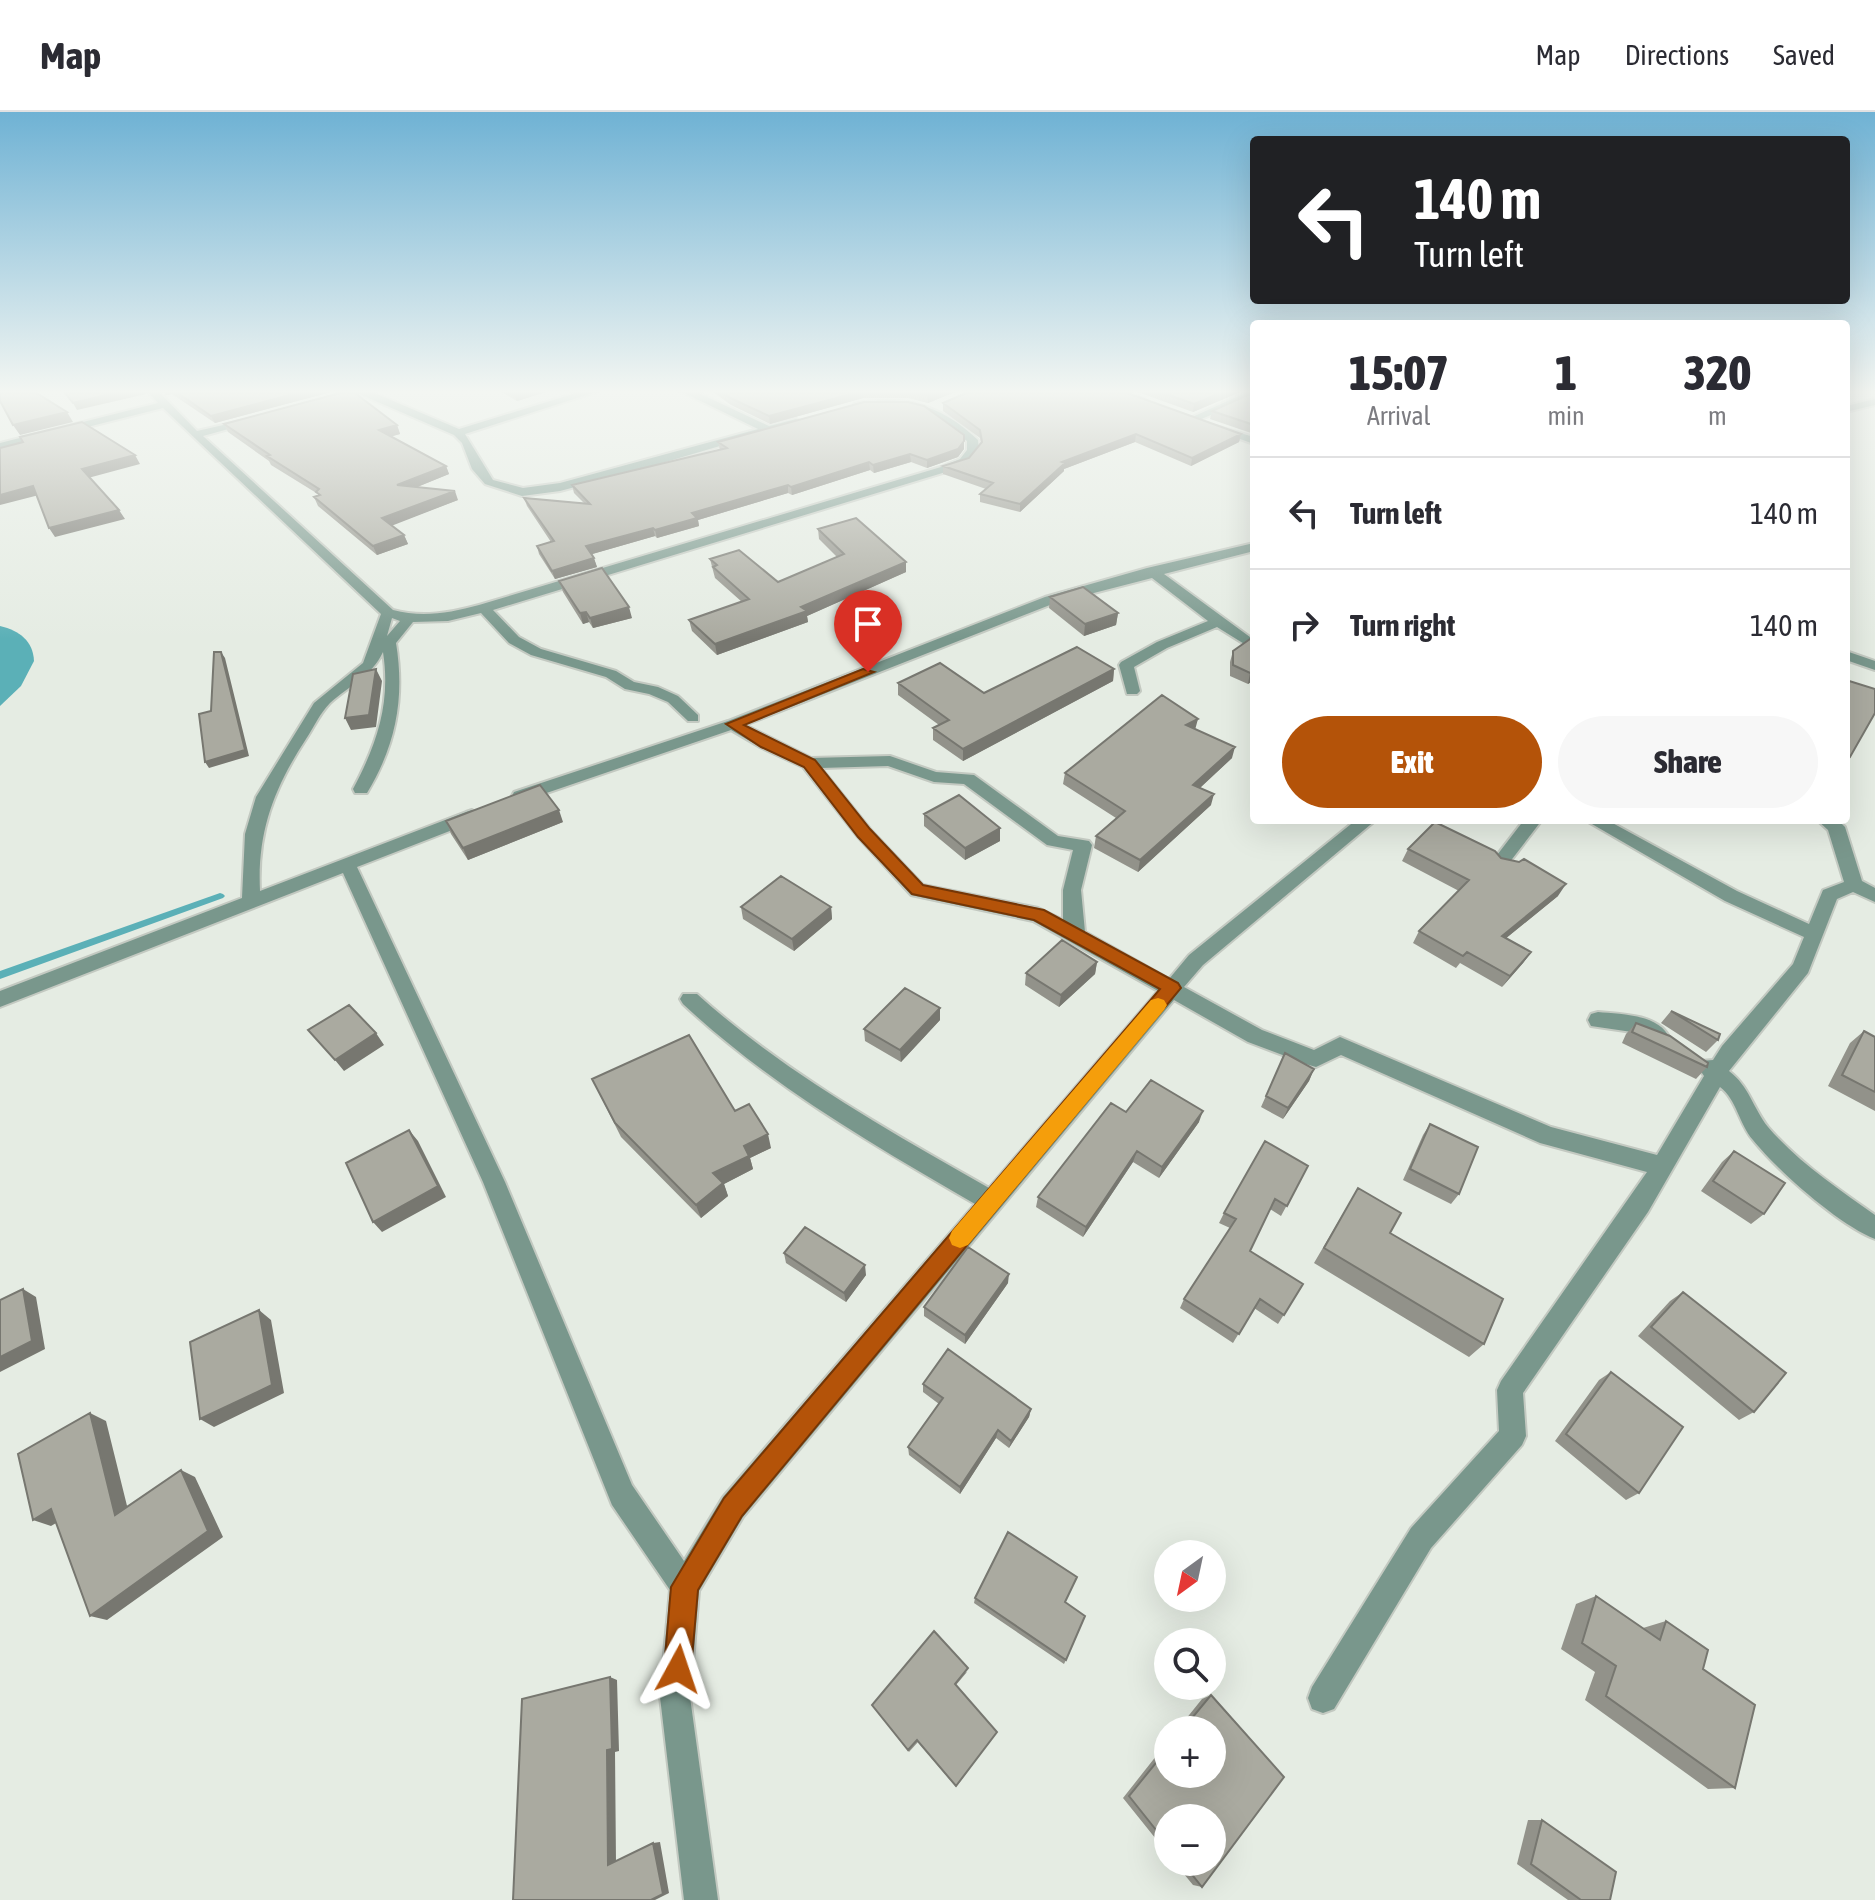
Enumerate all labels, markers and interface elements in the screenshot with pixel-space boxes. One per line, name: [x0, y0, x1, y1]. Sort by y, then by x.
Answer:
text: Map: [40, 34, 101, 77]
text: Map: [1536, 39, 1581, 71]
text: Directions: [1625, 39, 1729, 71]
text: Saved: [1773, 39, 1835, 71]
text: 140 m: [1414, 167, 1541, 231]
icon: left: [1282, 168, 1386, 272]
text: Turn left: [1414, 233, 1524, 275]
text: 15:07: [1349, 345, 1449, 400]
text: 1: [1555, 345, 1577, 400]
text: 320: [1684, 345, 1751, 400]
text: Arrival: [1367, 401, 1430, 431]
text: min: [1547, 401, 1585, 431]
text: m: [1708, 401, 1727, 431]
icon: left: [1282, 491, 1326, 535]
text: Turn left: [1350, 496, 1442, 530]
text: 140 m: [1750, 496, 1818, 530]
pin: [834, 590, 902, 672]
icon: arrive: [846, 602, 890, 646]
icon: right: [1282, 603, 1326, 647]
text: Turn right: [1350, 608, 1456, 642]
text: 140 m: [1750, 608, 1818, 642]
button: Exit: [1282, 716, 1542, 808]
button: Share: [1558, 716, 1818, 808]
north arrow: [1154, 1540, 1226, 1612]
map controls: [1154, 1540, 1226, 1876]
position arrow: [636, 1627, 720, 1711]
button: search: [1154, 1628, 1226, 1700]
button: +: [1154, 1716, 1226, 1788]
button: −: [1154, 1804, 1226, 1876]

